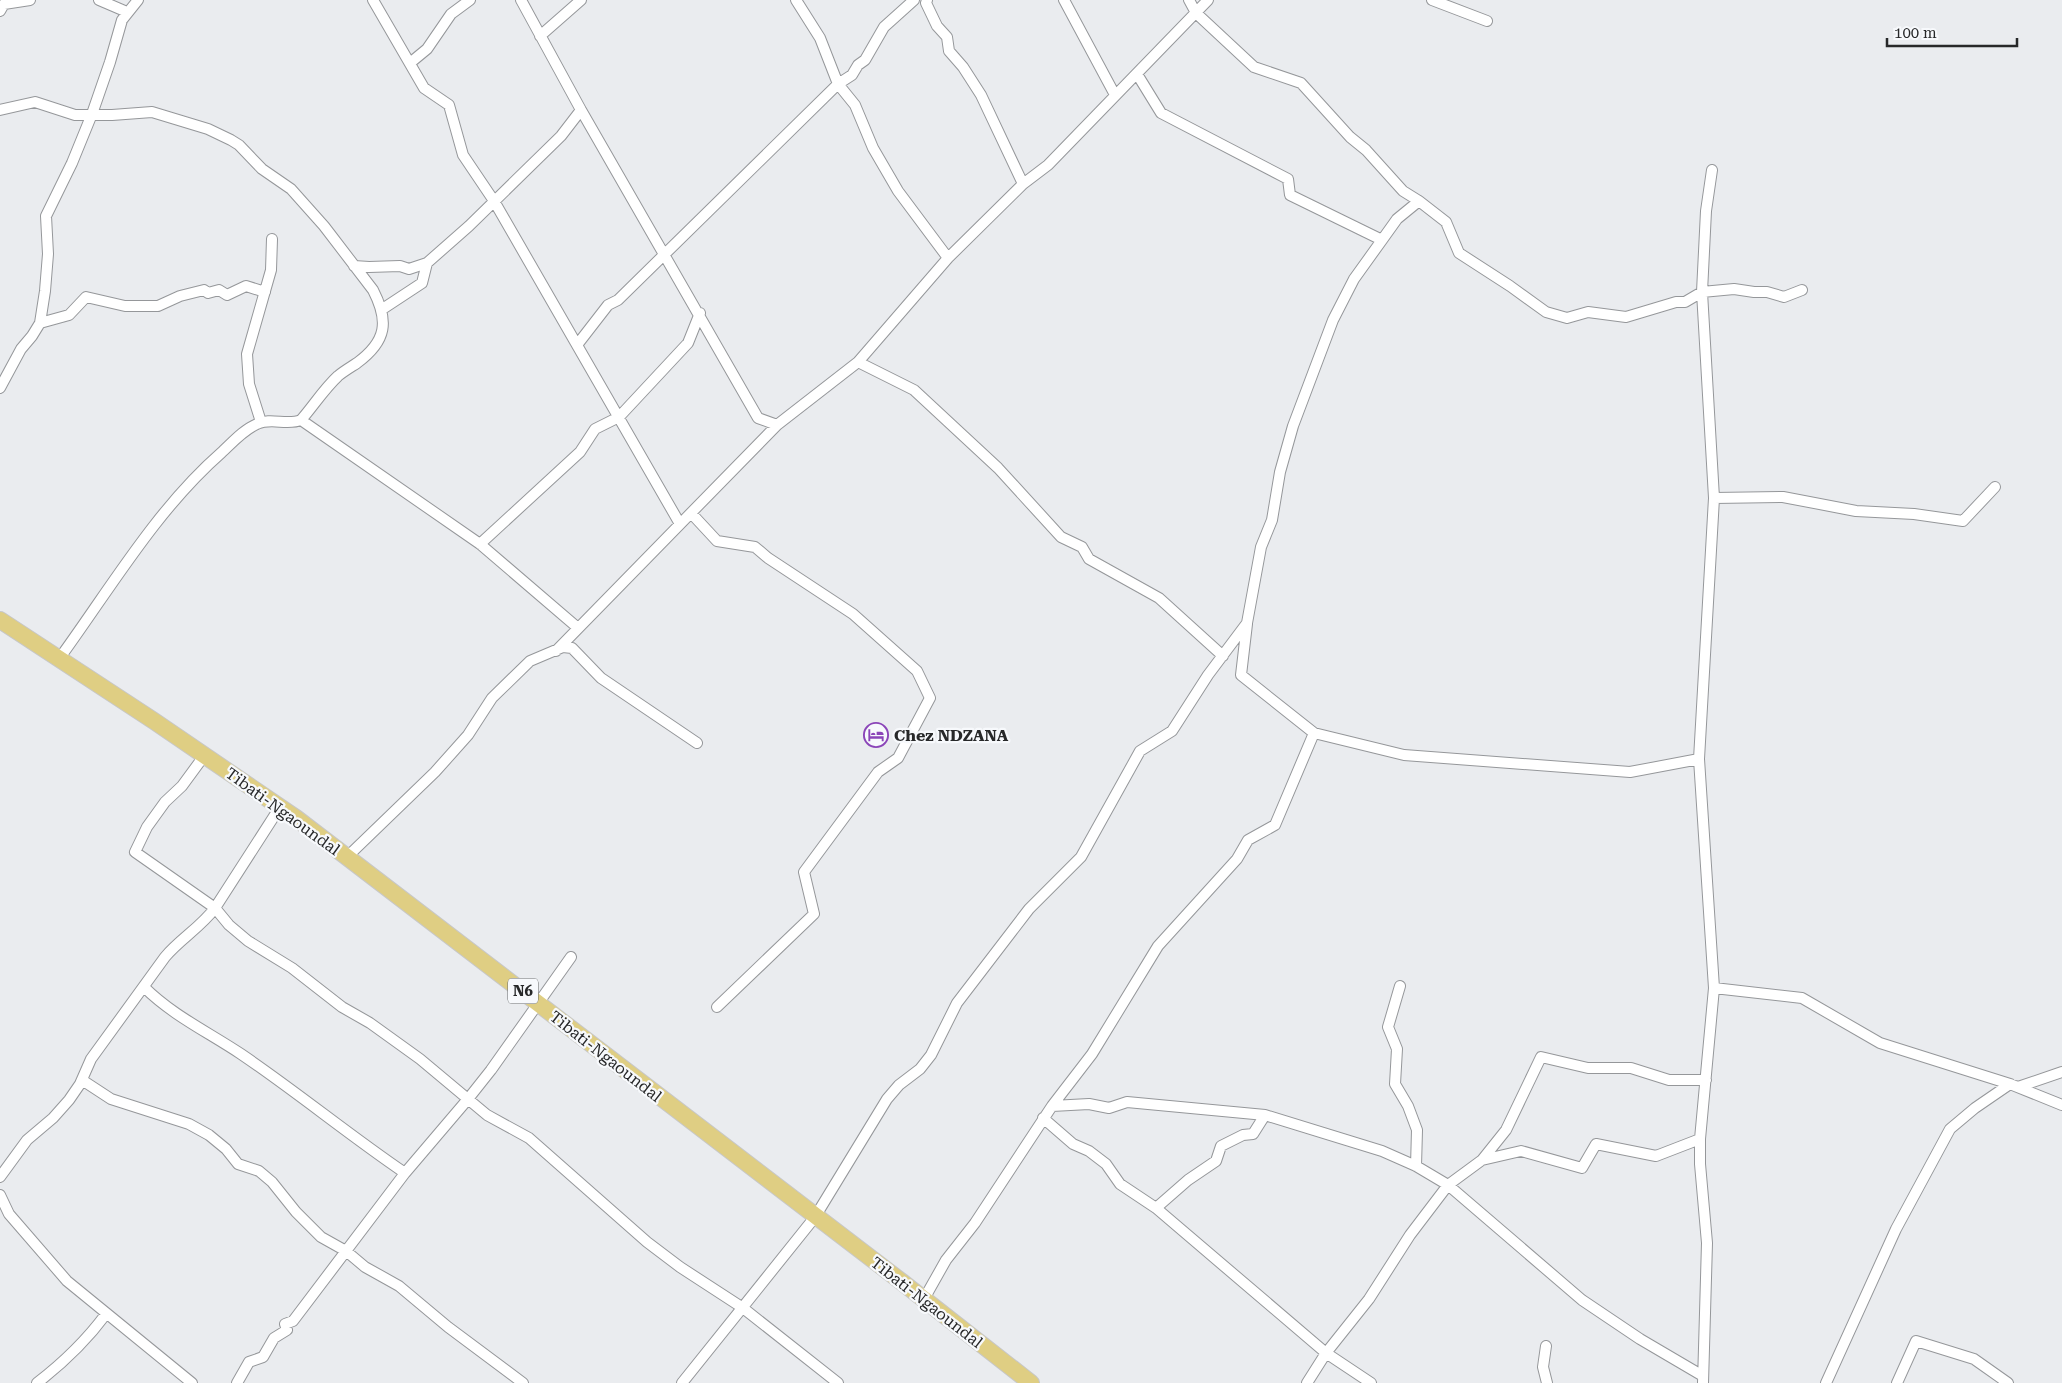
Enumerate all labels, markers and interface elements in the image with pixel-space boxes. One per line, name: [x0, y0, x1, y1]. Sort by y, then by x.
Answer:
scale bar: [1887, 15, 2017, 47]
text: 100 m: [1894, 24, 1937, 42]
hotel icon: Chez NDZANA: [863, 722, 889, 748]
place label: Chez NDZANA: [894, 726, 1009, 745]
street label: Tibati-Ngaoundal: [222, 764, 344, 859]
road number: N6: [508, 978, 538, 1004]
street label: Tibati-Ngaoundal: [546, 1007, 665, 1106]
street label: Tibati-Ngaoundal: [867, 1253, 986, 1352]

